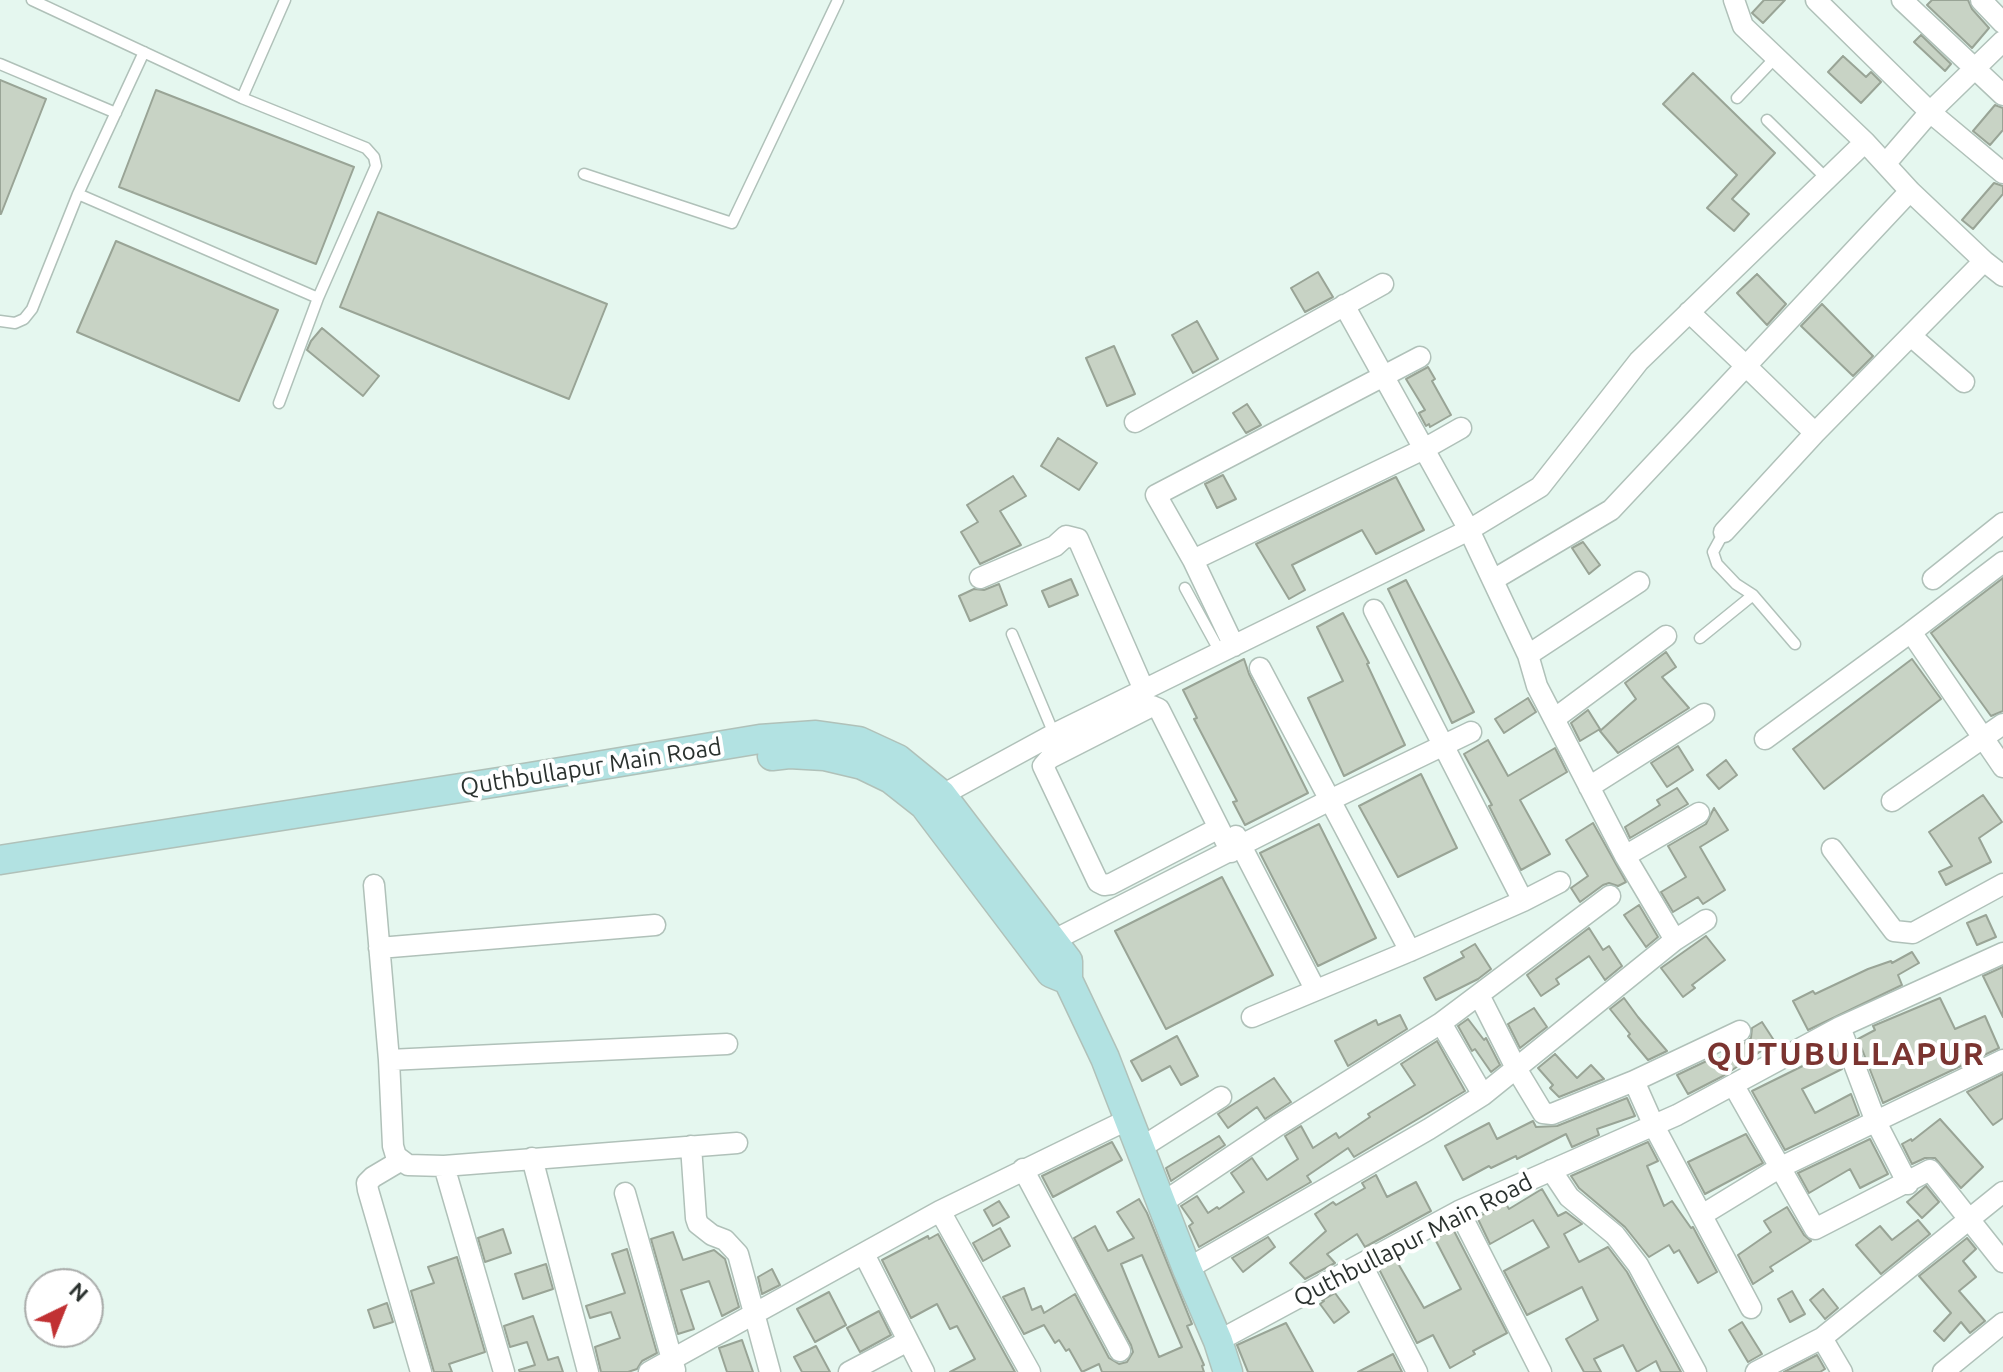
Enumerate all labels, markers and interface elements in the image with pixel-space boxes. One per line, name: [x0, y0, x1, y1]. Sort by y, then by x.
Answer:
street label: Quthbullapur Main Road: [458, 732, 724, 802]
district label: QUTUBULLAPUR: [1706, 1035, 1986, 1073]
street label: Quthbullapur Main Road: [1289, 1167, 1537, 1313]
north arrow: [24, 1268, 104, 1348]
text: N: [65, 1277, 94, 1306]

